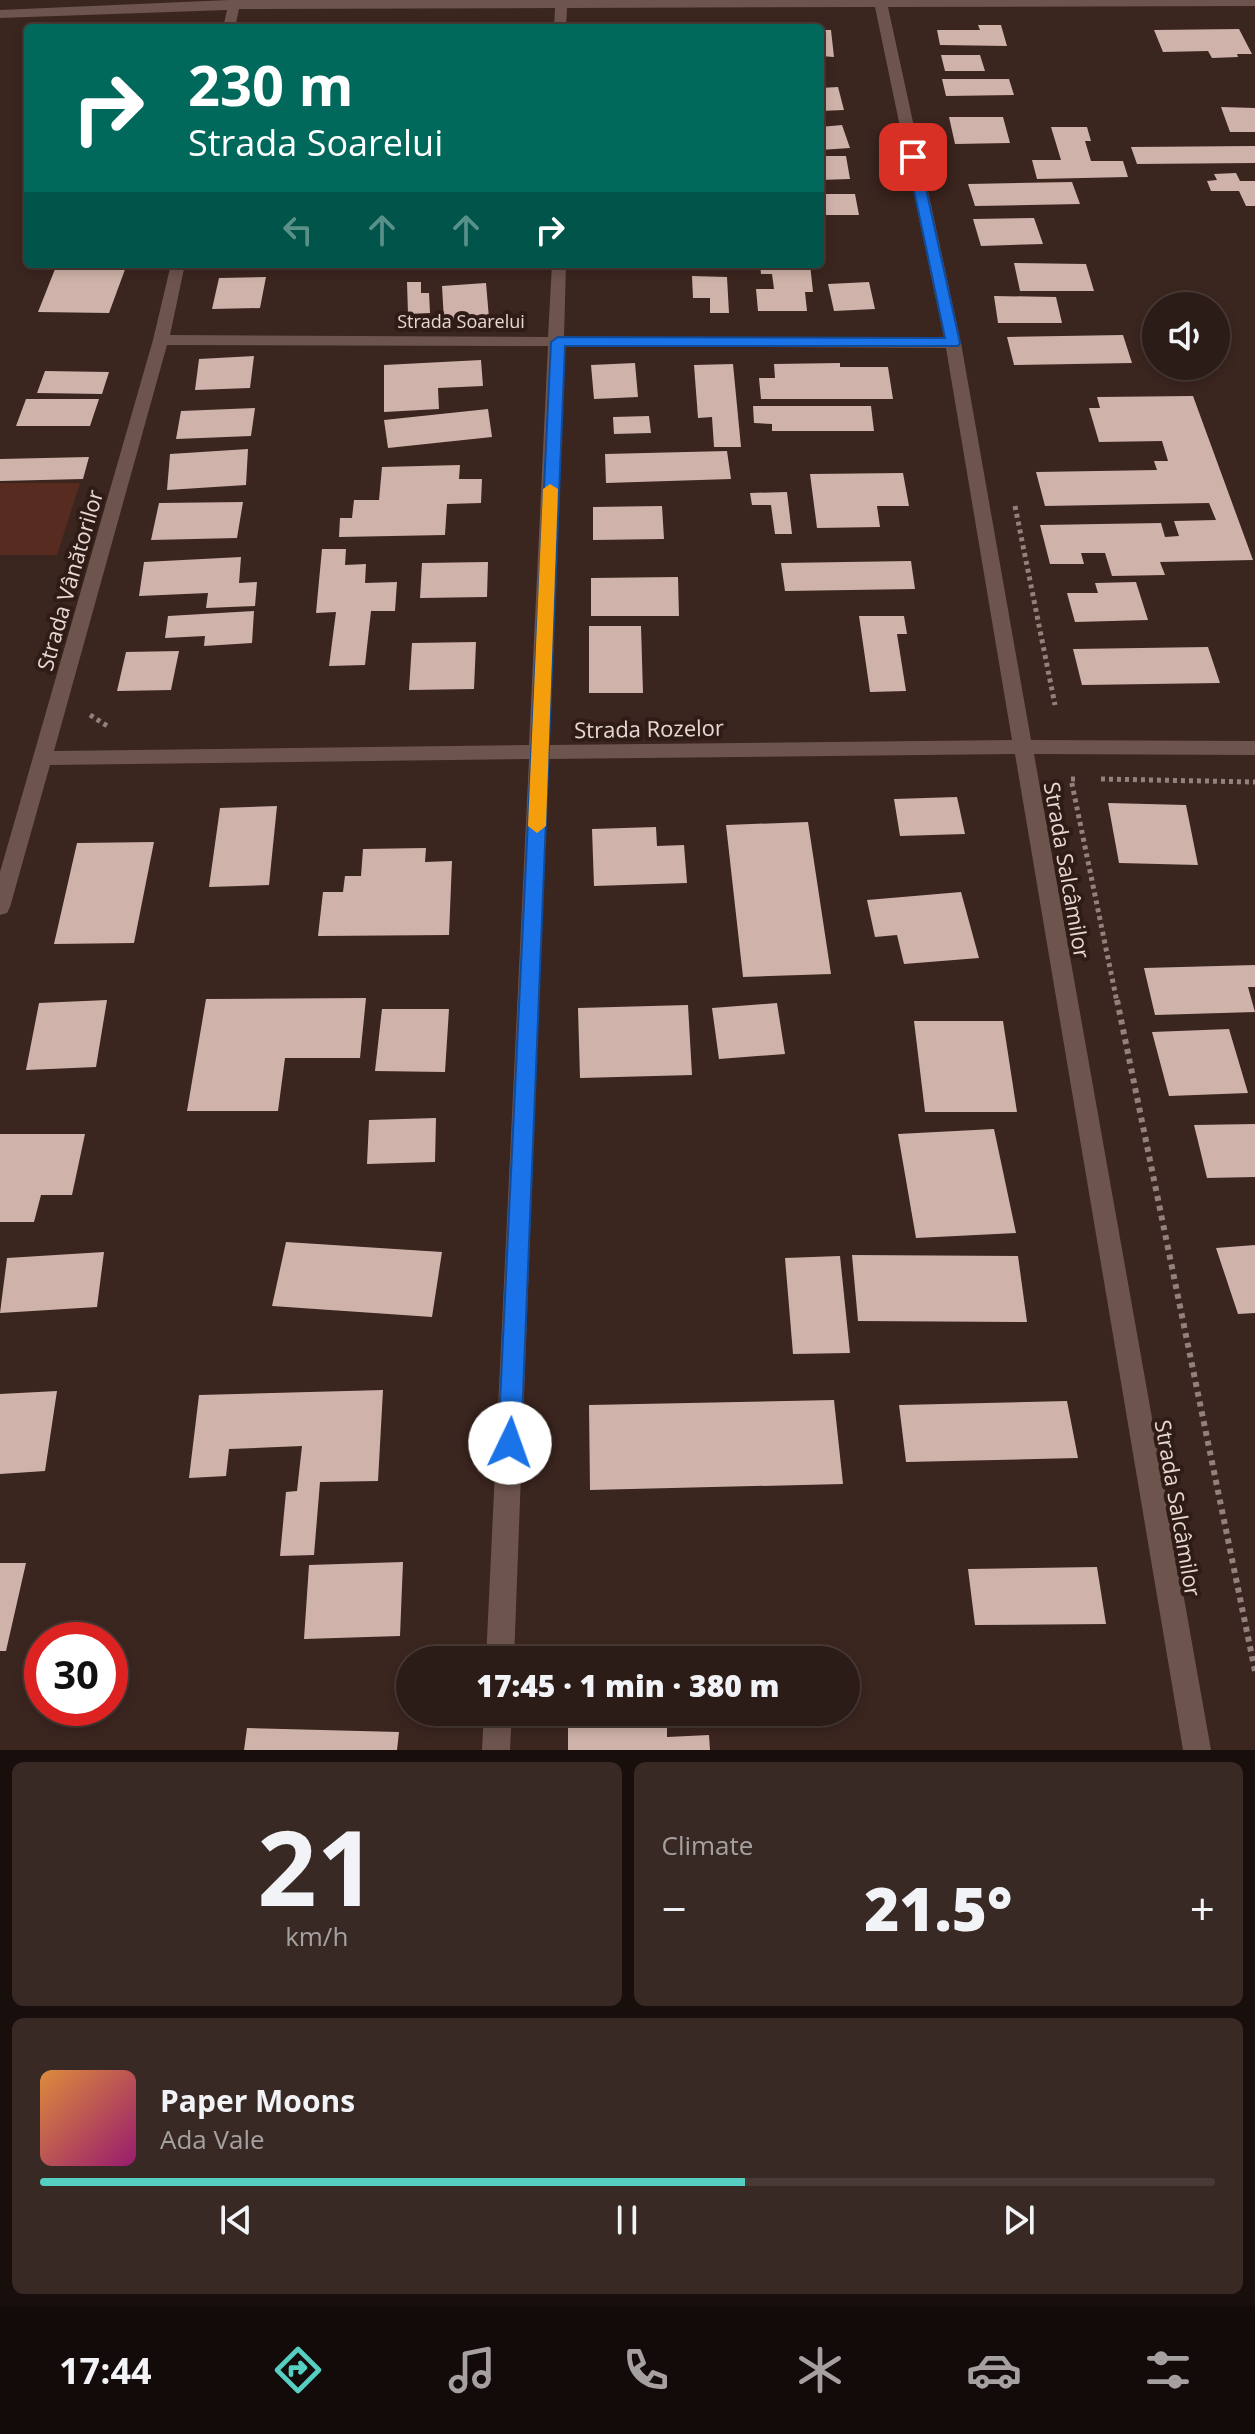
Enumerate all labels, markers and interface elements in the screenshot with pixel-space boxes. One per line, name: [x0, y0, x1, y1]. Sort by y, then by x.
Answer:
text: 230 m: [188, 46, 354, 122]
icon: right: [56, 56, 160, 160]
text: Strada Soarelui: [188, 118, 443, 167]
pin: [879, 123, 947, 191]
icon: arrive: [891, 135, 935, 179]
icon: left: [276, 208, 320, 252]
icon: ahead: [360, 208, 404, 252]
icon: ahead: [444, 208, 488, 252]
icon: right: [528, 208, 572, 252]
map controls: [1142, 292, 1230, 380]
button: sound: [1142, 292, 1230, 380]
street label: Strada Soarelui: [397, 309, 525, 333]
street label: Strada Vânătorilor: [29, 486, 109, 674]
street label: Strada Rozelor: [574, 712, 724, 744]
street label: Strada Salcâmilor: [1038, 779, 1098, 961]
position arrow: [468, 1401, 552, 1485]
street label: Strada Salcâmilor: [1149, 1417, 1209, 1599]
speed limit sign: 30: [24, 1622, 128, 1726]
text: 17:45 · 1 min · 380 m: [476, 1665, 780, 1706]
text: 21: [257, 1795, 376, 1936]
text: Climate: [662, 1827, 753, 1863]
text: 21.5°: [864, 1867, 1012, 1949]
text: −: [662, 1878, 687, 1938]
text: +: [1190, 1878, 1215, 1938]
text: km/h: [285, 1918, 348, 1954]
text: Paper Moons: [160, 2080, 355, 2121]
text: Ada Vale: [160, 2121, 265, 2157]
icon: previous: [214, 2198, 258, 2242]
icon: pause: [605, 2198, 649, 2242]
icon: next: [997, 2198, 1041, 2242]
icon: directions: [270, 2342, 326, 2398]
icon: music: [444, 2342, 500, 2398]
icon: phone: [618, 2342, 674, 2398]
icon: climate: [792, 2342, 848, 2398]
icon: car: [966, 2342, 1022, 2398]
icon: filters: [1140, 2342, 1196, 2398]
text: 17:44: [59, 2346, 152, 2395]

